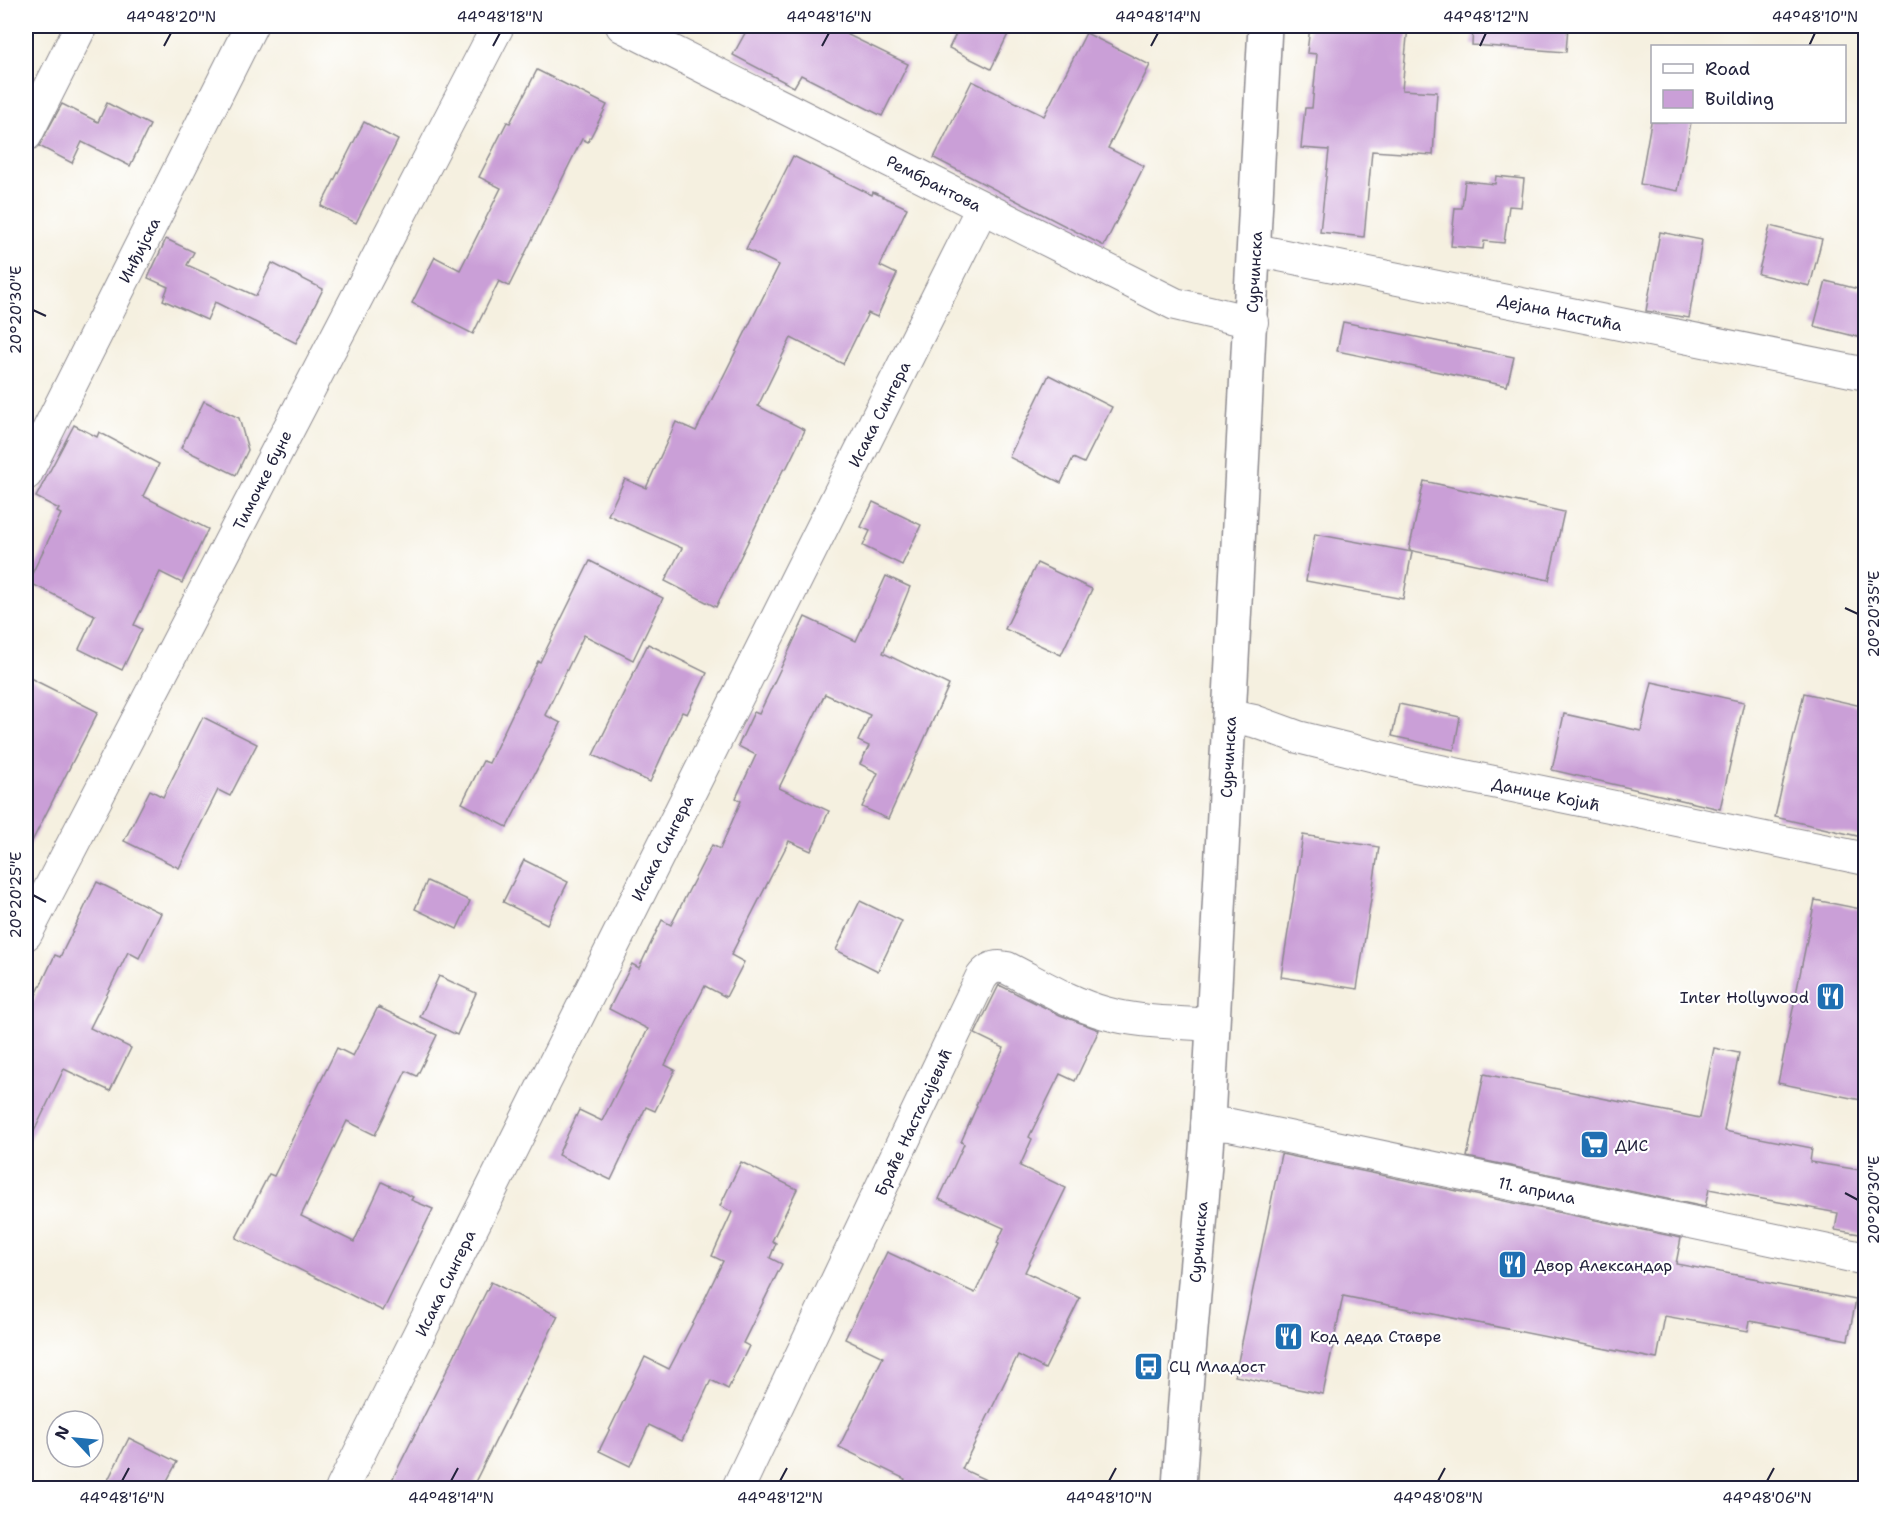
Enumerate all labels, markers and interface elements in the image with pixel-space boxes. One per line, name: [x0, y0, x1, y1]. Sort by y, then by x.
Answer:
text: 44°48'20"N: [126, 7, 216, 27]
text: 44°48'18"N: [457, 7, 543, 27]
text: 44°48'16"N: [786, 7, 872, 27]
text: 44°48'14"N: [1115, 7, 1201, 27]
text: 44°48'12"N: [1443, 7, 1529, 27]
text: 44°48'10"N: [1772, 7, 1858, 27]
legend: [1651, 45, 1846, 123]
text: Road: [1705, 57, 1750, 81]
text: Building: [1705, 87, 1774, 111]
street label: Рембрантова: [883, 150, 985, 216]
street label: Инђијска: [114, 214, 165, 287]
street label: Сурчинска: [1242, 231, 1267, 313]
text: 20°20'30"E: [6, 266, 26, 354]
street label: Дејана Настића: [1496, 289, 1624, 336]
street label: Исака Сингера: [844, 358, 915, 471]
street label: Тимочке буне: [228, 427, 297, 534]
text: 20°20'35"E: [1864, 571, 1884, 657]
street label: Сурчинска: [1216, 716, 1241, 798]
street label: Данице Којић: [1490, 773, 1602, 816]
street label: Исака Сингера: [627, 792, 698, 905]
text: 20°20'25"E: [6, 851, 26, 939]
restaurant icon: Inter Hollywood: [1814, 981, 1846, 1013]
place label: Inter Hollywood: [1680, 987, 1809, 1008]
street label: Браће Настасијевић: [870, 1045, 957, 1199]
supermarket icon: ДИС: [1578, 1129, 1610, 1161]
place label: ДИС: [1615, 1135, 1648, 1156]
text: 20°20'30"E: [1864, 1156, 1884, 1244]
street label: 11. априла: [1496, 1172, 1578, 1209]
street label: Сурчинска: [1184, 1200, 1213, 1284]
street label: Исака Сингера: [411, 1226, 480, 1340]
restaurant icon: Двор Александар: [1497, 1249, 1529, 1281]
place label: Двор Александар: [1534, 1255, 1672, 1276]
restaurant icon: Код деда Ставре: [1273, 1320, 1305, 1352]
place label: Код деда Ставре: [1310, 1326, 1442, 1347]
bus stop icon: СЦ Младост: [1132, 1350, 1164, 1382]
place label: СЦ Младост: [1169, 1356, 1267, 1377]
north arrow: [45, 1409, 105, 1469]
text: N: [50, 1422, 74, 1443]
text: 44°48'16"N: [79, 1488, 165, 1508]
text: 44°48'14"N: [408, 1488, 494, 1508]
text: 44°48'12"N: [737, 1488, 823, 1508]
text: 44°48'10"N: [1066, 1488, 1152, 1508]
text: 44°48'08"N: [1393, 1488, 1483, 1508]
text: 44°48'06"N: [1722, 1488, 1812, 1508]

